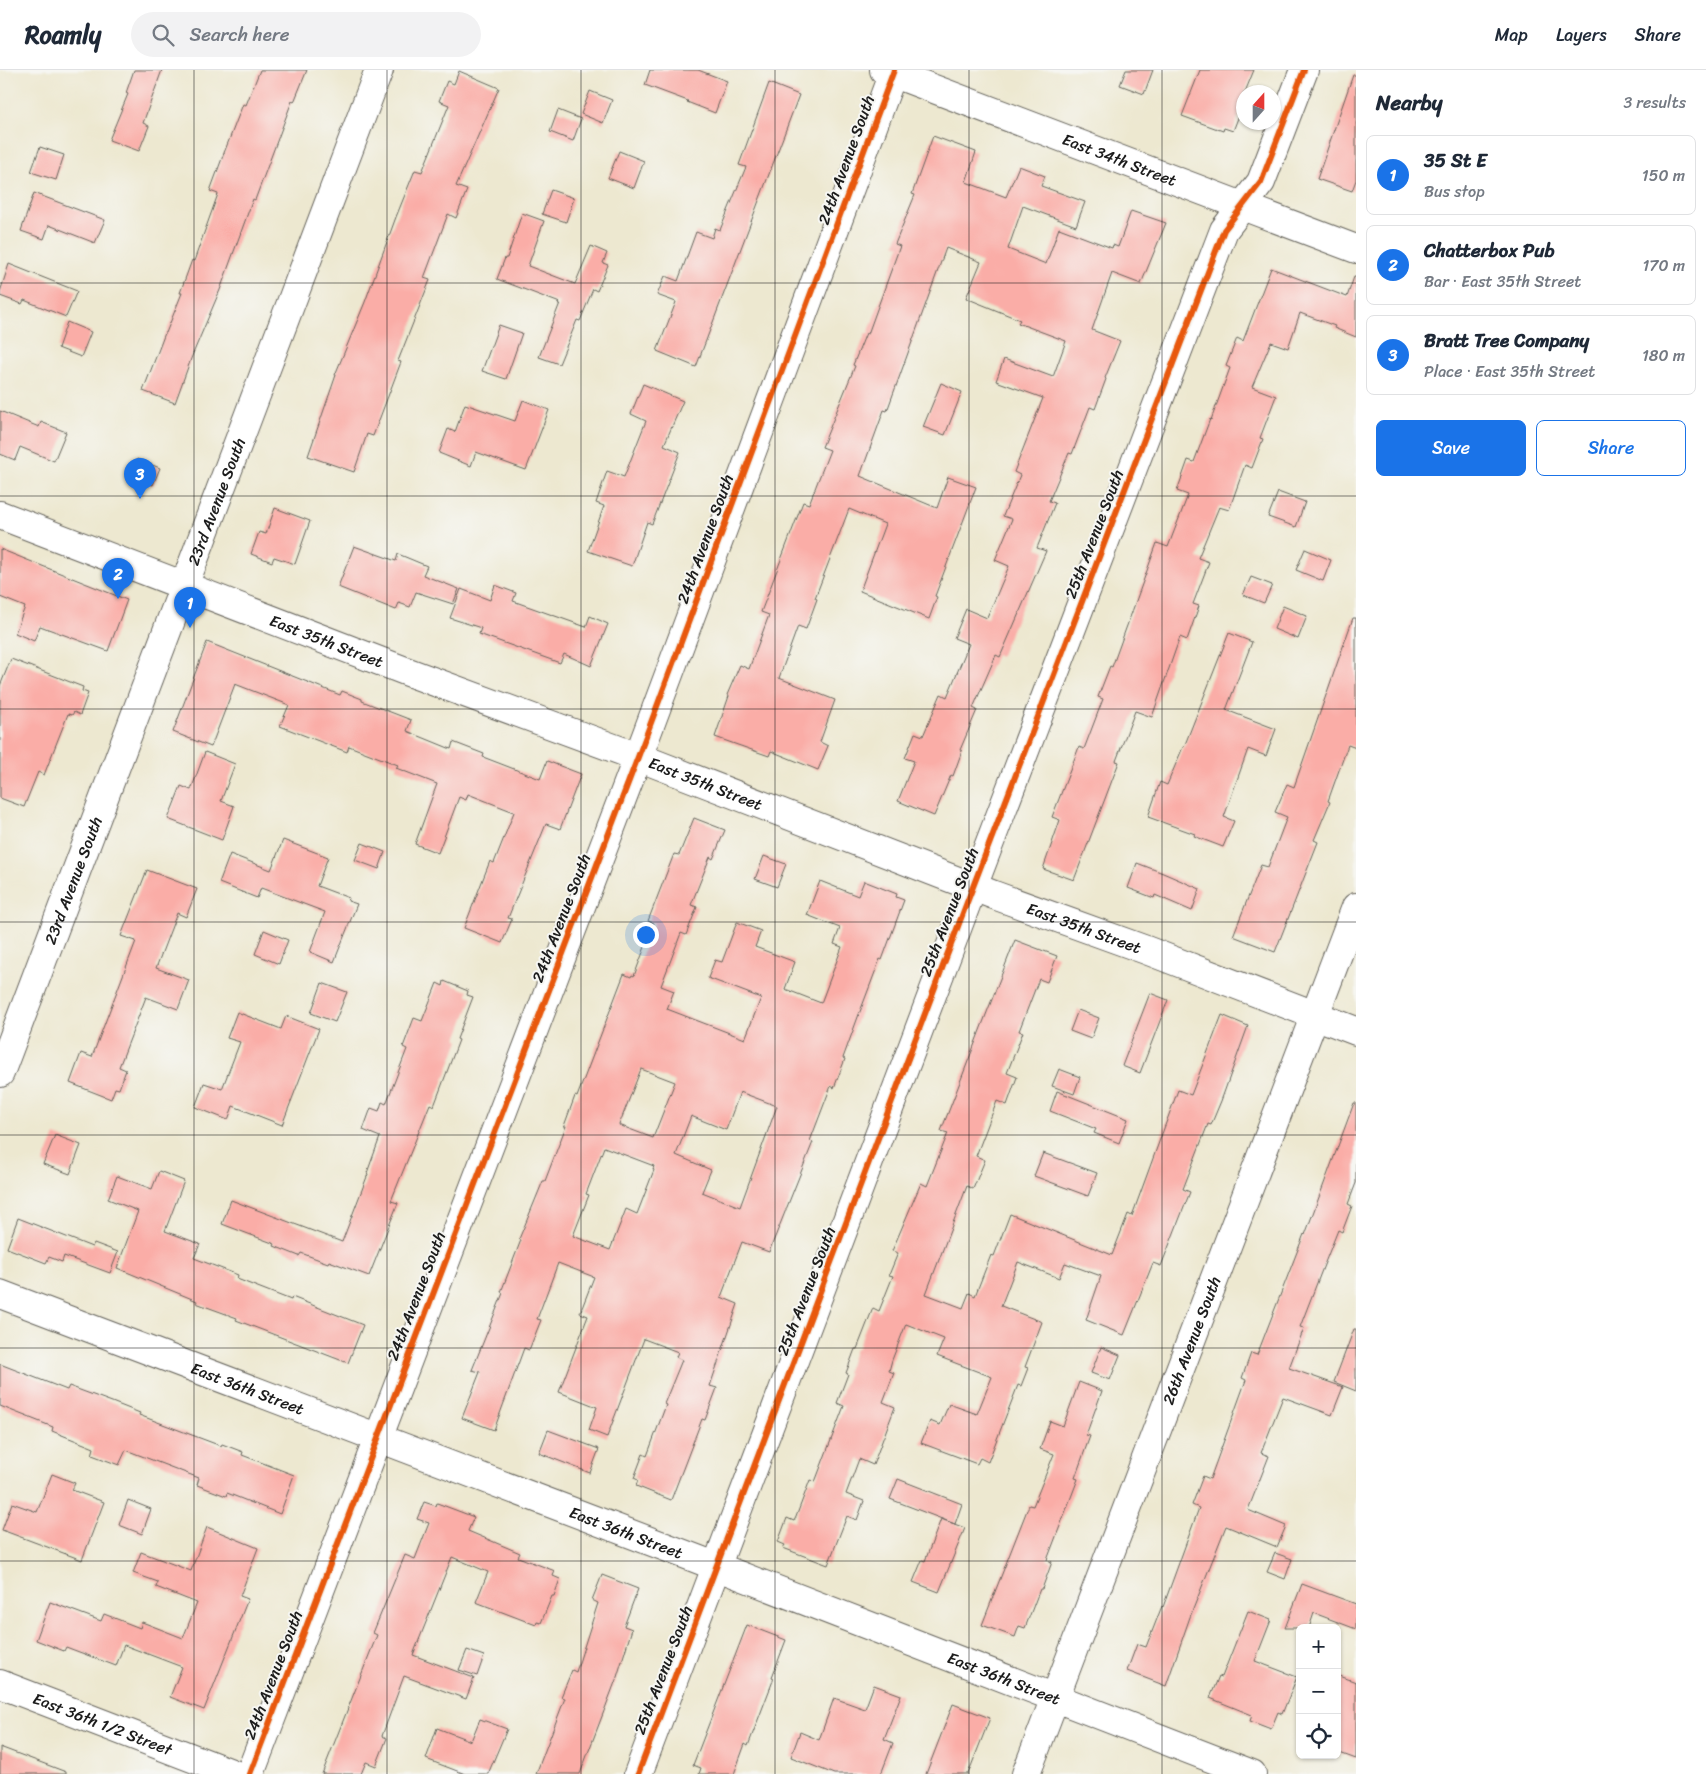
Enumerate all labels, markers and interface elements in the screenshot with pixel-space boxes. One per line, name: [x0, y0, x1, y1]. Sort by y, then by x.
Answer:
search box: [131, 12, 481, 57]
text: Roamly: [25, 14, 101, 56]
text: Search here: [189, 18, 289, 51]
text: Map: [1495, 19, 1528, 51]
text: Layers: [1556, 19, 1607, 51]
text: Share: [1635, 19, 1681, 51]
icon: search: [149, 21, 177, 49]
text: Nearby: [1376, 84, 1442, 122]
north arrow: [1236, 85, 1281, 130]
text: 3 results: [1623, 88, 1686, 117]
street label: 24th Avenue South: [809, 91, 883, 229]
street label: East 34th Street: [1058, 124, 1181, 194]
text: 35 St E: [1424, 144, 1487, 177]
text: 1: [1390, 161, 1396, 190]
text: 150 m: [1642, 161, 1685, 190]
text: Bus stop: [1424, 177, 1485, 206]
text: Chatterbox Pub: [1424, 234, 1555, 267]
text: 2: [1388, 251, 1398, 280]
text: 170 m: [1642, 251, 1685, 280]
text: Bar · East 35th Street: [1424, 267, 1581, 296]
text: Bratt Tree Company: [1424, 324, 1589, 357]
text: 3: [1389, 341, 1397, 370]
text: 180 m: [1642, 341, 1685, 370]
text: Place · East 35th Street: [1424, 357, 1595, 386]
button: Save: [1376, 420, 1526, 476]
button: Share: [1536, 420, 1686, 476]
street label: 23rd Avenue South: [179, 433, 253, 570]
pin: 3: [124, 458, 156, 499]
street label: 25th Avenue South: [1056, 465, 1132, 603]
street label: 24th Avenue South: [668, 470, 742, 608]
pin: 2: [102, 558, 134, 599]
pin: 1: [174, 587, 206, 628]
street label: East 35th Street: [265, 606, 388, 676]
street label: East 35th Street: [644, 748, 767, 818]
street label: 23rd Avenue South: [35, 812, 110, 948]
street label: 25th Avenue South: [911, 843, 987, 981]
street label: 24th Avenue South: [523, 849, 599, 987]
street label: East 35th Street: [1023, 894, 1146, 962]
your location: [633, 922, 659, 948]
street label: 25th Avenue South: [768, 1222, 844, 1360]
street label: 24th Avenue South: [378, 1227, 454, 1365]
street label: 26th Avenue South: [1153, 1272, 1229, 1409]
street label: East 36th Street: [187, 1353, 309, 1423]
street label: East 36th Street: [565, 1497, 687, 1567]
street label: 25th Avenue South: [625, 1601, 701, 1739]
street label: 24th Avenue South: [235, 1606, 311, 1744]
map controls: [1296, 1624, 1341, 1759]
button: +: [1296, 1624, 1341, 1669]
street label: East 36th Street: [943, 1643, 1065, 1713]
button: −: [1296, 1669, 1341, 1714]
street label: East 36th 1/2 Street: [29, 1684, 177, 1764]
button: locate: [1296, 1714, 1341, 1759]

